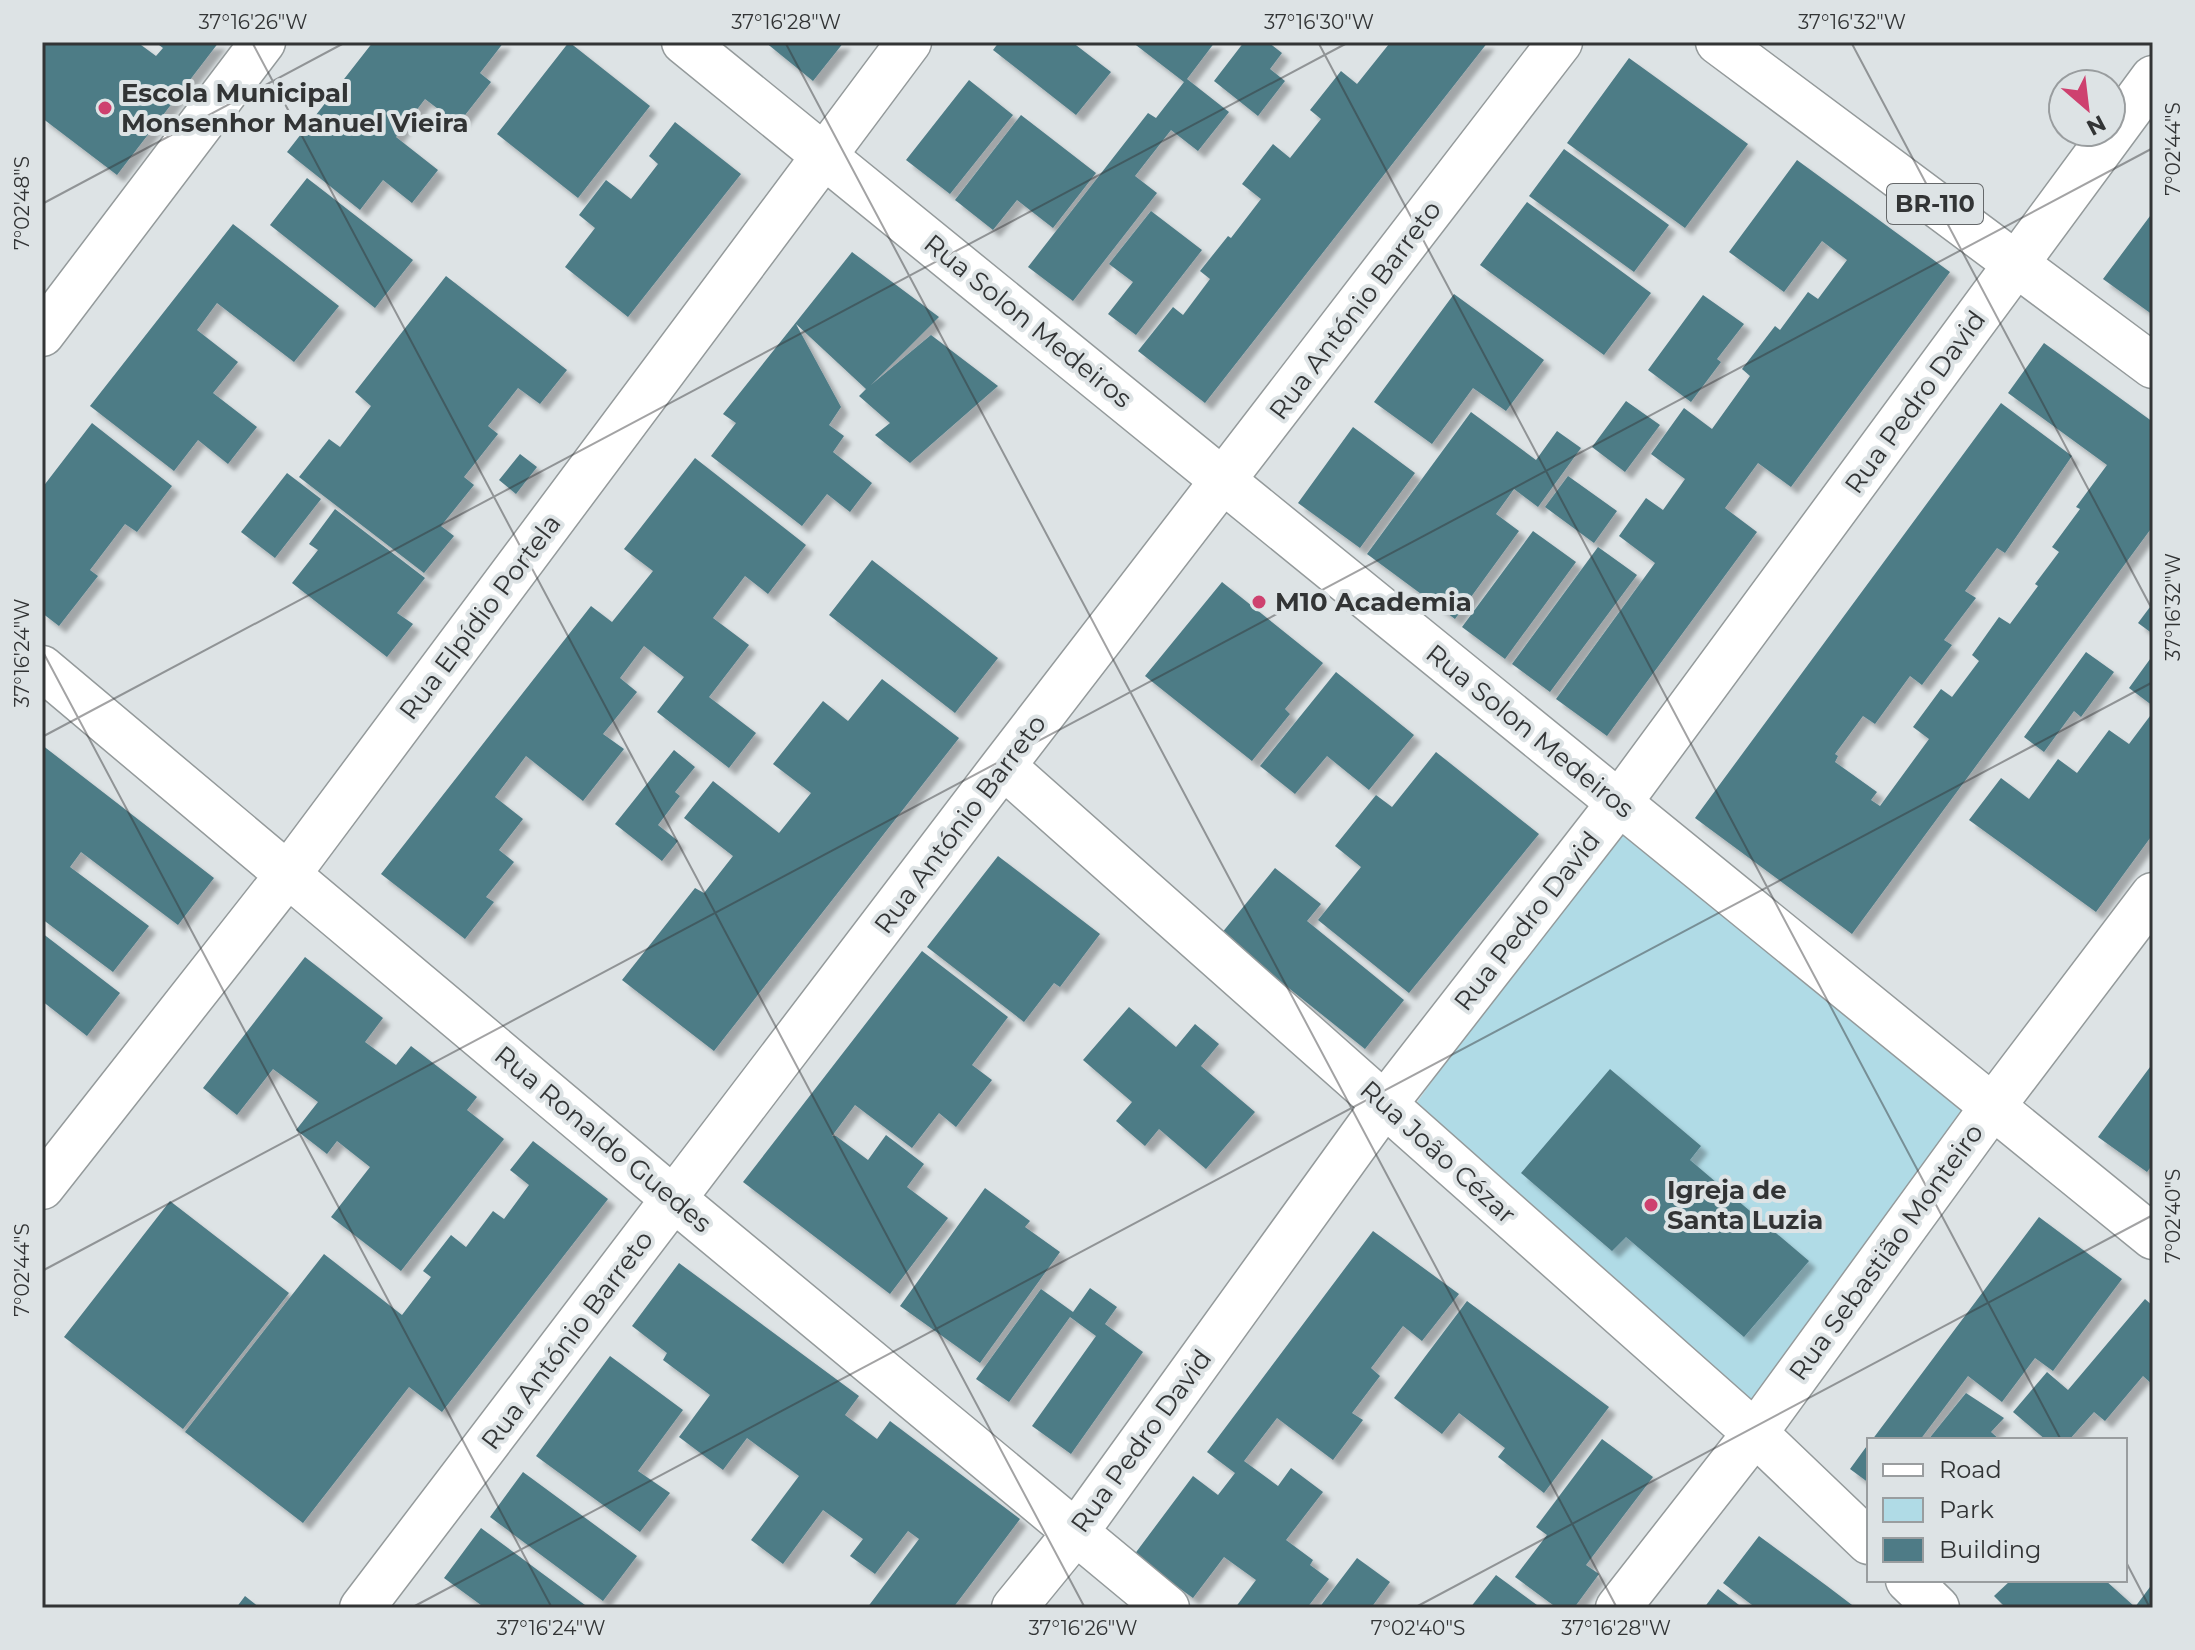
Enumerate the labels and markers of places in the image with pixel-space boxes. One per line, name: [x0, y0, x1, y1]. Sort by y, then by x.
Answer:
place label: Escola Municipal Monsenhor Manuel Vieira: [121, 77, 469, 139]
marker: Escola Municipal Monsenhor Manuel Vieira: [96, 99, 114, 117]
place label: M10 Academia: [1275, 586, 1472, 618]
marker: M10 Academia: [1250, 593, 1268, 611]
place label: Igreja de Santa Luzia: [1667, 1174, 1823, 1236]
marker: Igreja de Santa Luzia: [1642, 1196, 1660, 1214]

